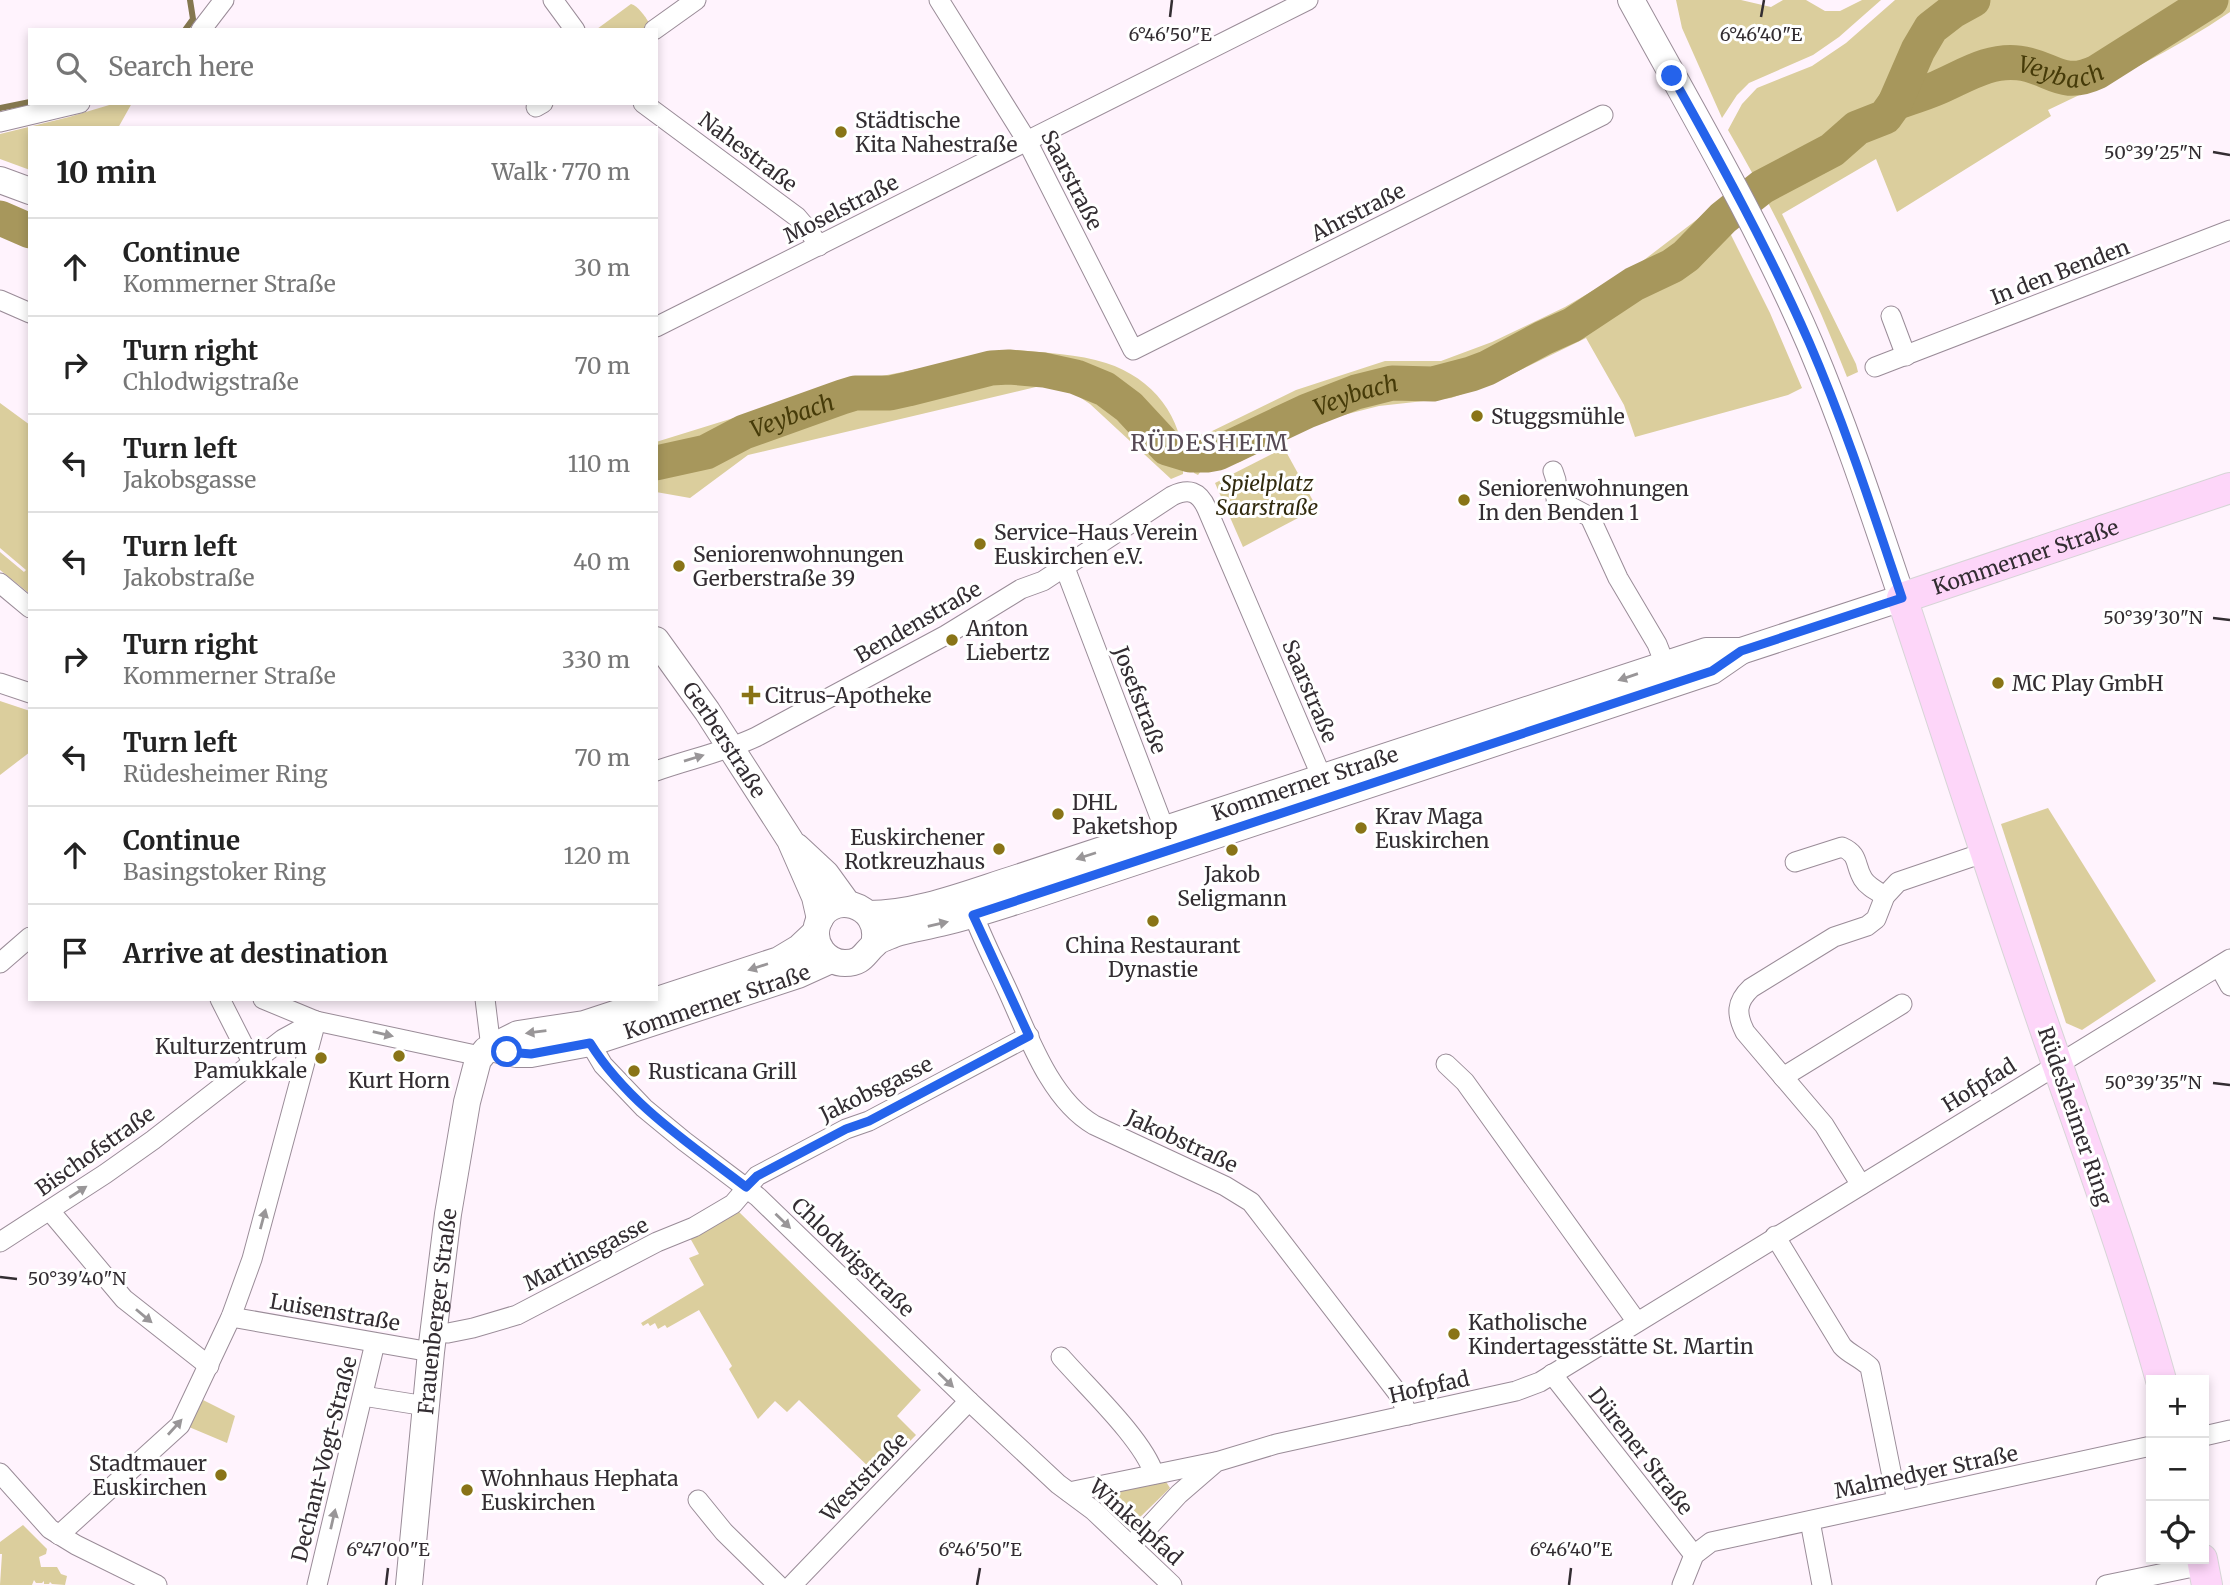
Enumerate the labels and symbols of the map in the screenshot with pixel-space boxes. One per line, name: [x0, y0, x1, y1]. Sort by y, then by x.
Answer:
text: 6°46'50"E: [1128, 23, 1212, 46]
text: 6°46'40"E: [1720, 23, 1803, 46]
water label: Veybach: [2016, 49, 2108, 93]
route end: [1656, 60, 1687, 91]
street label: Nahestraße: [693, 106, 803, 198]
place label: Städtische Kita Nahestraße: [855, 107, 1017, 158]
marker: Städtische Kita Nahestraße: [833, 124, 849, 140]
street label: Saarstraße: [1035, 125, 1109, 235]
text: 50°39'25"N: [2104, 141, 2202, 164]
street label: Moselstraße: [779, 169, 903, 249]
street label: Ahrstraße: [1306, 177, 1410, 248]
street label: In den Benden: [1987, 233, 2133, 311]
water label: Veybach: [1309, 368, 1401, 422]
water label: Veybach: [746, 387, 838, 443]
place label: Stuggsmühle: [1491, 403, 1625, 430]
marker: Stuggsmühle: [1469, 408, 1485, 424]
district label: RÜDESHEIM: [1130, 428, 1290, 457]
park label: Spielplatz Saarstraße: [1216, 470, 1318, 521]
place label: Seniorenwohnungen In den Benden 1: [1478, 475, 1689, 526]
marker: Seniorenwohnungen In den Benden 1: [1456, 492, 1472, 508]
street label: Kommerner Straße: [1929, 513, 2122, 600]
place label: Service-Haus Verein Euskirchen e.V.: [994, 519, 1198, 570]
marker: Service-Haus Verein Euskirchen e.V.: [972, 536, 988, 552]
place label: Seniorenwohnungen Gerberstraße 39: [693, 541, 904, 592]
marker: Seniorenwohnungen Gerberstraße 39: [671, 558, 687, 574]
street label: Bendenstraße: [850, 575, 986, 669]
text: 50°39'30"N: [2103, 606, 2203, 629]
place label: Anton Liebertz: [965, 615, 1050, 666]
marker: Anton Liebertz: [944, 632, 960, 648]
street label: Saarstraße: [1276, 636, 1344, 746]
street label: Josefstraße: [1107, 642, 1173, 757]
place label: MC Play GmbH: [2012, 670, 2164, 697]
one-way arrow: [1618, 672, 1639, 683]
marker: MC Play GmbH: [1990, 675, 2006, 691]
street label: Gerberstraße: [677, 676, 773, 803]
place label: Citrus-Apotheke: [765, 682, 931, 709]
marker: Citrus-Apotheke: [743, 687, 759, 703]
street label: Kommerner Straße: [1208, 740, 1401, 826]
one-way arrow: [683, 753, 704, 763]
place label: DHL Paketshop: [1072, 789, 1178, 840]
place label: Krav Maga Euskirchen: [1375, 803, 1489, 854]
marker: DHL Paketshop: [1050, 806, 1066, 822]
marker: Krav Maga Euskirchen: [1353, 820, 1369, 836]
place label: Euskirchener Rotkreuzhaus: [844, 824, 985, 875]
marker: Euskirchener Rotkreuzhaus: [991, 841, 1007, 857]
marker: Jakob Seligmann: [1224, 842, 1240, 858]
one-way arrow: [1076, 851, 1097, 861]
place label: Jakob Seligmann: [1177, 861, 1287, 912]
marker: China Restaurant Dynastie: [1145, 913, 1161, 929]
one-way arrow: [927, 918, 949, 929]
place label: China Restaurant Dynastie: [1066, 932, 1240, 983]
street label: Kommerner Straße: [620, 958, 814, 1045]
one-way arrow: [747, 962, 768, 972]
street label: Rüdesheimer Ring: [2032, 1023, 2118, 1209]
one-way arrow: [525, 1026, 547, 1037]
one-way arrow: [372, 1028, 394, 1039]
place label: Kulturzentrum Pamukkale: [155, 1033, 307, 1084]
route start: [491, 1036, 522, 1067]
marker: Kurt Horn: [391, 1048, 407, 1064]
marker: Kulturzentrum Pamukkale: [313, 1050, 329, 1066]
street label: Jakobsgasse: [814, 1050, 937, 1128]
street label: Hofpfad: [1937, 1052, 2021, 1118]
place label: Rusticana Grill: [648, 1058, 797, 1085]
marker: Rusticana Grill: [626, 1063, 642, 1079]
place label: Kurt Horn: [348, 1067, 450, 1094]
text: 50°39'35"N: [2104, 1071, 2202, 1094]
street label: Bischofstraße: [30, 1100, 160, 1202]
street label: Jakobstraße: [1121, 1103, 1242, 1179]
one-way arrow: [69, 1185, 87, 1199]
street label: Chlodwigstraße: [786, 1192, 920, 1323]
street label: Frauenberger Straße: [412, 1206, 462, 1416]
one-way arrow: [258, 1208, 269, 1230]
street label: Martinsgasse: [519, 1211, 653, 1297]
one-way arrow: [775, 1212, 791, 1229]
text: 50°39'40"N: [28, 1267, 126, 1290]
street label: Luisenstraße: [268, 1287, 402, 1337]
one-way arrow: [135, 1308, 153, 1323]
place label: Katholische Kindertagesstätte St. Martin: [1468, 1309, 1754, 1360]
marker: Katholische Kindertagesstätte St. Martin: [1446, 1326, 1462, 1342]
street label: Dechant-Vogt-Straße: [285, 1353, 363, 1565]
street label: Hofpfad: [1386, 1365, 1472, 1409]
one-way arrow: [938, 1371, 955, 1388]
street label: Dürener Straße: [1583, 1382, 1699, 1520]
one-way arrow: [167, 1419, 183, 1436]
street label: Weststraße: [814, 1427, 913, 1528]
street label: Malmedyer Straße: [1832, 1439, 2020, 1505]
place label: Stadtmauer Euskirchen: [89, 1450, 207, 1501]
place label: Wohnhaus Hephata Euskirchen: [480, 1465, 679, 1516]
marker: Stadtmauer Euskirchen: [213, 1467, 229, 1483]
street label: Winkelpfad: [1083, 1472, 1188, 1571]
marker: Wohnhaus Hephata Euskirchen: [459, 1482, 475, 1498]
one-way arrow: [328, 1508, 339, 1530]
text: 6°47'00"E: [346, 1538, 430, 1561]
text: 6°46'50"E: [938, 1538, 1022, 1561]
text: 6°46'40"E: [1530, 1538, 1613, 1561]

